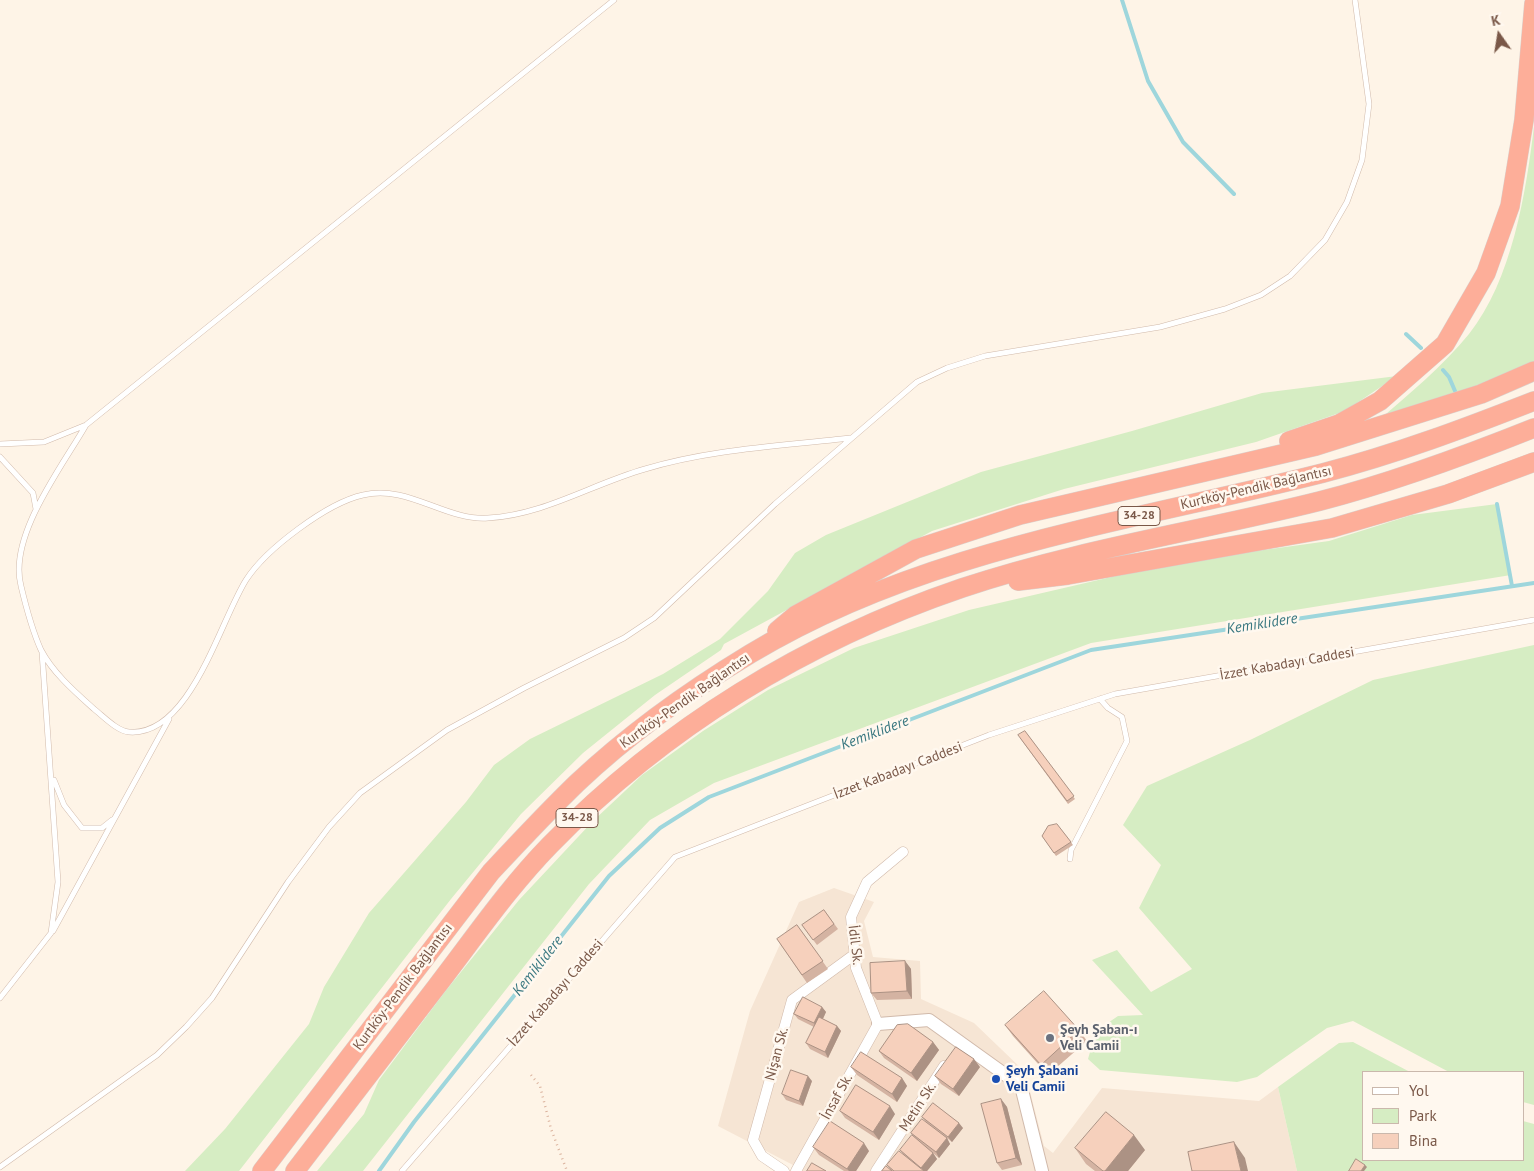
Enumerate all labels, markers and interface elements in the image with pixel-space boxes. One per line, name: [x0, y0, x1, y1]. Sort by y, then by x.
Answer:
north arrow: [1474, 10, 1524, 60]
text: K: [1489, 11, 1502, 30]
street label: Kurtköy-Pendik Bağlantısı: [1179, 462, 1333, 514]
road number: 34-28: [1118, 506, 1160, 526]
water label: Kemiklidere: [1225, 610, 1299, 638]
street label: İzzet Kabadayı Caddesi: [1218, 644, 1356, 684]
street label: Kurtköy-Pendik Bağlantısı: [617, 650, 753, 752]
water label: Kemiklidere: [838, 712, 912, 754]
street label: İzzet Kabadayı Caddesi: [831, 739, 965, 803]
road number: 34-28: [556, 808, 598, 828]
street label: Kurtköy-Pendik Bağlantısı: [350, 920, 456, 1054]
street label: İdil Sk.: [844, 924, 866, 966]
water label: Kemiklidere: [509, 932, 567, 1000]
street label: İzzet Kabadayı Caddesi: [505, 936, 607, 1050]
place label: Şeyh Şaban-ı Veli Camii: [1060, 1022, 1137, 1054]
street label: Nişan Sk.: [762, 1025, 792, 1083]
marker: Şeyh Şaban-ı Veli Camii: [1044, 1032, 1056, 1044]
place label: Şeyh Şabani Veli Camii: [1006, 1063, 1078, 1096]
street label: İnsaf Sk.: [818, 1071, 856, 1123]
legend: [1362, 1071, 1524, 1161]
marker: Şeyh Şabani Veli Camii: [990, 1073, 1002, 1085]
street label: Metin Sk.: [896, 1079, 940, 1135]
text: Yol: [1409, 1081, 1429, 1100]
text: Park: [1409, 1106, 1437, 1125]
text: Bina: [1409, 1131, 1437, 1150]

